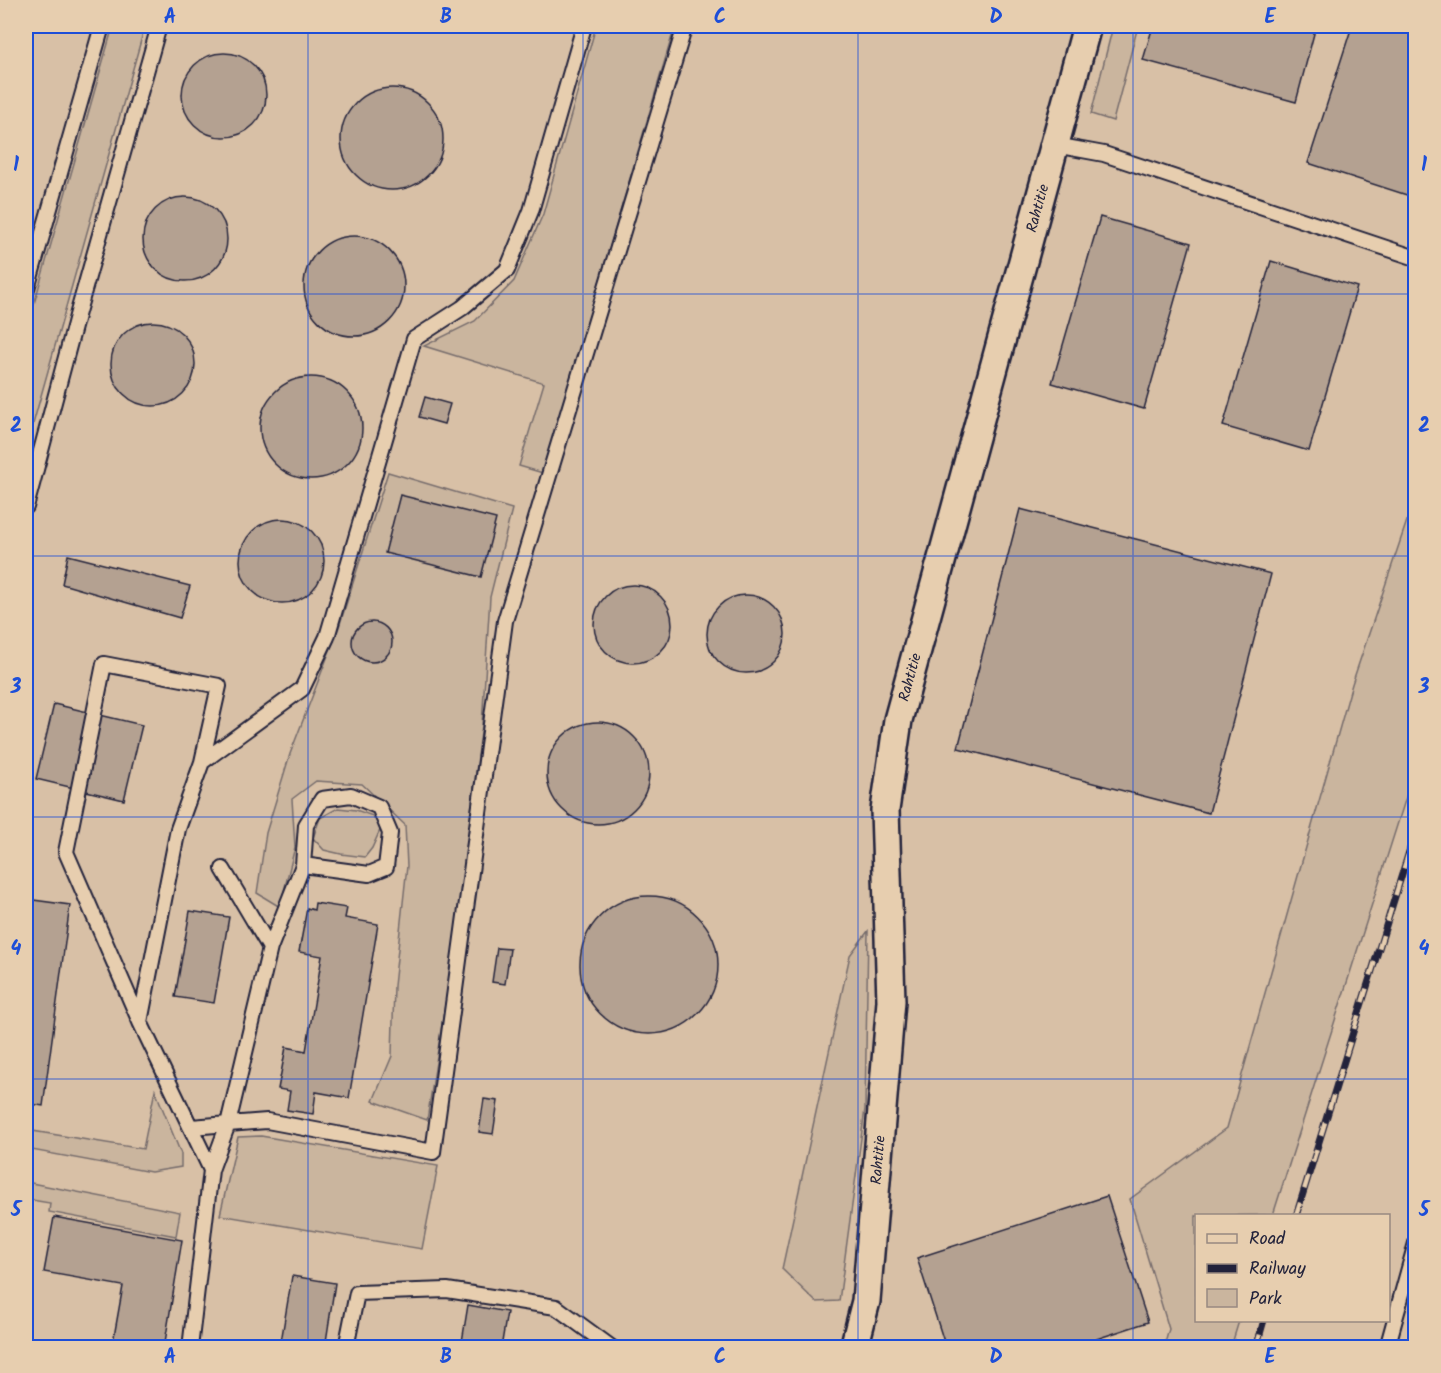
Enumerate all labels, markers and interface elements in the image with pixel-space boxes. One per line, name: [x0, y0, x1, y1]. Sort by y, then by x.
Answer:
text: A: [164, 2, 176, 34]
text: B: [440, 2, 452, 34]
text: C: [714, 2, 726, 34]
text: D: [989, 2, 1003, 34]
text: E: [1264, 2, 1276, 34]
text: 1: [13, 150, 19, 182]
text: 1: [1421, 150, 1427, 182]
street label: Rahtitie: [1020, 181, 1056, 235]
text: 2: [10, 411, 22, 443]
text: 2: [1418, 411, 1430, 443]
street label: Rahtitie: [893, 650, 929, 704]
text: 3: [10, 672, 22, 704]
text: 3: [1418, 672, 1430, 704]
text: 4: [11, 934, 22, 966]
text: 4: [1419, 934, 1430, 966]
street label: Rahtitie: [865, 1134, 893, 1186]
text: 5: [10, 1195, 23, 1227]
text: 5: [1418, 1195, 1431, 1227]
legend: [1195, 1214, 1390, 1322]
text: Road: [1249, 1225, 1286, 1254]
text: Railway: [1249, 1255, 1306, 1284]
text: Park: [1249, 1285, 1282, 1314]
text: A: [164, 1342, 176, 1373]
text: B: [440, 1342, 452, 1373]
text: C: [714, 1342, 726, 1373]
text: D: [989, 1342, 1003, 1373]
text: E: [1264, 1342, 1276, 1373]

